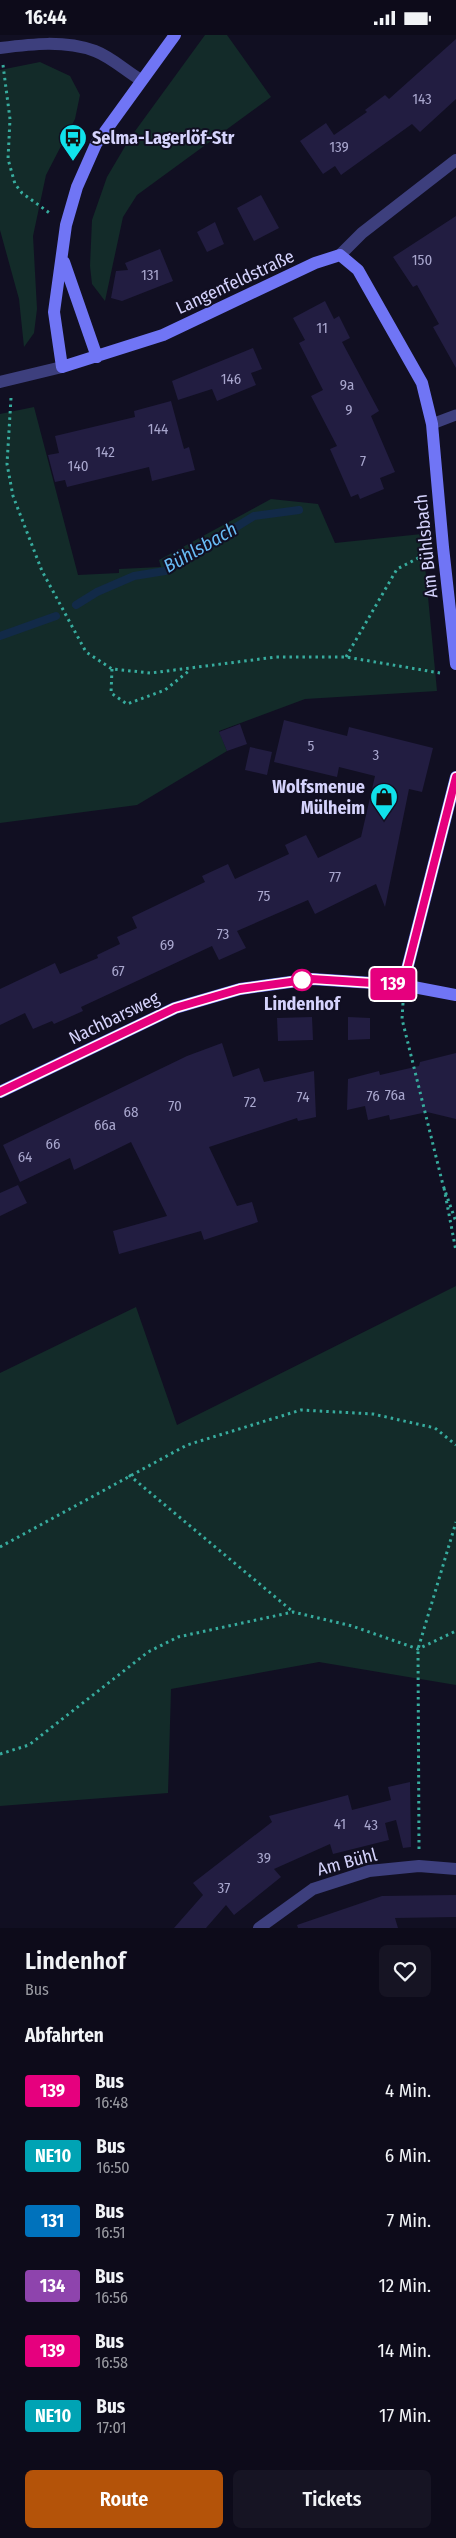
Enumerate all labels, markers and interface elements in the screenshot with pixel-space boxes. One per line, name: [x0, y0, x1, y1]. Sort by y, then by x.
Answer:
text: 16:44: [25, 6, 67, 29]
house number: 143: [412, 90, 432, 108]
bus stop icon: Selma-Lagerlöf-Str: [58, 123, 88, 162]
place label: Selma-Lagerlöf-Str: [92, 127, 235, 149]
house number: 139: [329, 138, 349, 156]
street label: Langenfeldstraße: [172, 245, 298, 319]
house number: 150: [412, 251, 432, 269]
house number: 131: [141, 266, 159, 284]
house number: 11: [316, 319, 328, 337]
house number: 146: [221, 370, 241, 388]
house number: 9a: [340, 376, 354, 394]
house number: 9: [345, 401, 353, 419]
house number: 144: [148, 420, 168, 438]
house number: 142: [95, 443, 115, 461]
house number: 7: [360, 452, 366, 470]
house number: 140: [68, 457, 88, 475]
street label: Am Bühlsbach: [410, 493, 442, 599]
water label: Bühlsbach: [159, 517, 241, 578]
house number: 5: [308, 737, 315, 755]
house number: 3: [373, 746, 380, 764]
place label: Wolfsmenue Mülheim: [272, 776, 365, 819]
shop icon: Wolfsmenue Mülheim: [369, 782, 399, 821]
house number: 77: [329, 868, 341, 886]
house number: 75: [258, 887, 270, 905]
house number: 73: [217, 925, 230, 943]
house number: 69: [160, 936, 174, 954]
house number: 67: [111, 962, 125, 980]
line badge: 139: [364, 968, 422, 1000]
marker: Lindenhof: [291, 969, 313, 991]
text: 139: [380, 973, 406, 995]
street label: Nachbarsweg: [65, 986, 163, 1049]
place label: Lindenhof: [264, 993, 342, 1015]
house number: 76a: [385, 1086, 405, 1104]
house number: 76: [366, 1087, 380, 1105]
house number: 74: [297, 1088, 309, 1106]
house number: 72: [244, 1093, 257, 1111]
house number: 70: [168, 1097, 182, 1115]
house number: 68: [124, 1103, 138, 1121]
house number: 66a: [94, 1116, 116, 1134]
house number: 66: [46, 1135, 60, 1153]
house number: 64: [18, 1148, 32, 1166]
house number: 41: [334, 1815, 346, 1833]
house number: 43: [364, 1816, 378, 1834]
street label: Am Bühl: [315, 1843, 380, 1881]
house number: 39: [257, 1849, 271, 1867]
house number: 37: [218, 1879, 230, 1897]
button: heart: [379, 1945, 431, 1997]
text: Lindenhof: [25, 1947, 126, 1975]
text: Bus: [25, 1980, 49, 1999]
text: Abfahrten: [25, 2024, 104, 2047]
text: Bus: [95, 2070, 124, 2093]
text: 4 Min.: [385, 2079, 431, 2102]
text: 139: [40, 2080, 65, 2102]
text: 16:48: [95, 2093, 128, 2112]
text: Bus: [96, 2135, 125, 2158]
text: 6 Min.: [385, 2144, 431, 2167]
text: NE10: [35, 2145, 71, 2167]
text: 16:50: [96, 2158, 130, 2177]
text: Bus: [95, 2200, 124, 2223]
text: 7 Min.: [387, 2209, 431, 2232]
text: 131: [41, 2210, 64, 2232]
text: 16:51: [95, 2223, 125, 2242]
text: Bus: [95, 2265, 124, 2288]
text: 12 Min.: [378, 2274, 431, 2297]
text: 134: [40, 2275, 65, 2297]
text: 16:56: [95, 2288, 128, 2307]
text: Bus: [95, 2330, 124, 2353]
text: 14 Min.: [378, 2339, 431, 2362]
text: 139: [40, 2340, 65, 2362]
text: 16:58: [95, 2353, 128, 2372]
text: Bus: [96, 2395, 125, 2418]
text: 17 Min.: [379, 2404, 431, 2427]
text: NE10: [35, 2405, 71, 2427]
text: 17:01: [96, 2418, 127, 2437]
button: Route: [25, 2470, 223, 2528]
button: Tickets: [233, 2470, 431, 2528]

